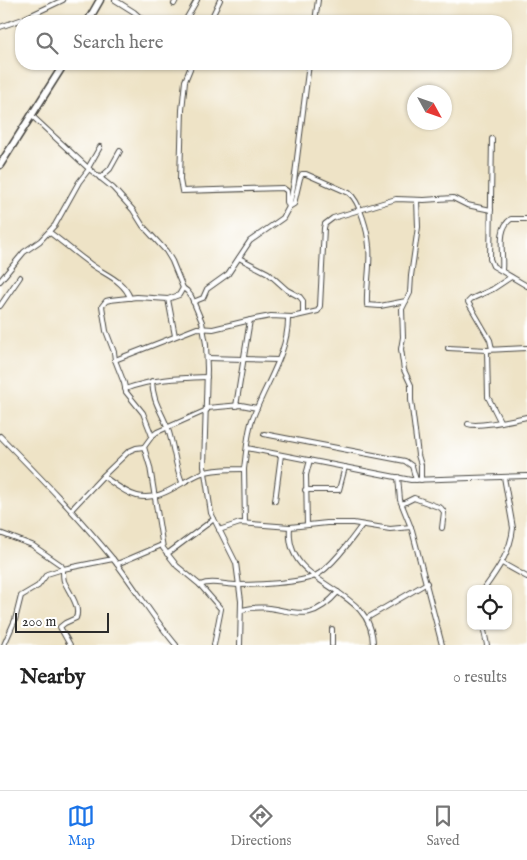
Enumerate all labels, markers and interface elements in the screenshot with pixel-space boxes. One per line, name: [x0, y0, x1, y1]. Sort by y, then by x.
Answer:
search box: [15, 15, 512, 70]
icon: search: [33, 29, 61, 57]
text: Search here: [73, 31, 164, 55]
north arrow: [407, 85, 452, 130]
map controls: [467, 585, 512, 630]
button: locate: [467, 585, 512, 630]
scale bar: [15, 610, 109, 633]
text: 200 m: [22, 613, 56, 631]
text: Nearby: [20, 664, 85, 691]
text: 0 results: [453, 668, 507, 688]
tab: Map: [67, 802, 95, 850]
tab: Directions: [230, 802, 291, 850]
tab: Saved: [426, 802, 459, 850]

